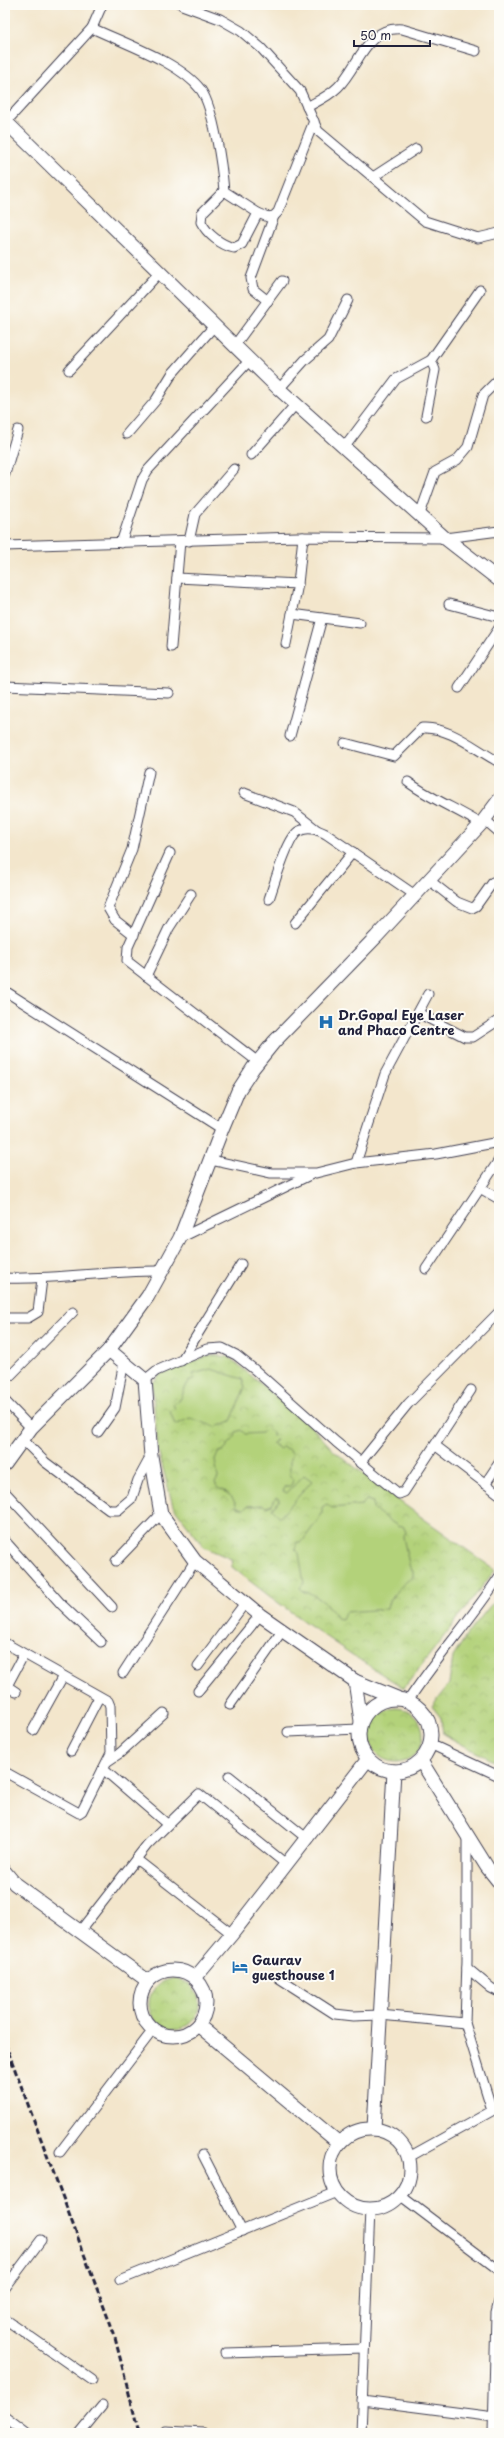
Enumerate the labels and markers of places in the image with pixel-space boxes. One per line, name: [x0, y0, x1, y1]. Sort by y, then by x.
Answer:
place label: Dr.Gopal Eye Laser and Phaco Centre: [338, 1005, 464, 1039]
hospital icon: Dr.Gopal Eye Laser and Phaco Centre: [317, 1013, 335, 1031]
place label: Gaurav guesthouse 1: [252, 1950, 335, 1984]
hotel icon: Gaurav guesthouse 1: [231, 1958, 249, 1976]

